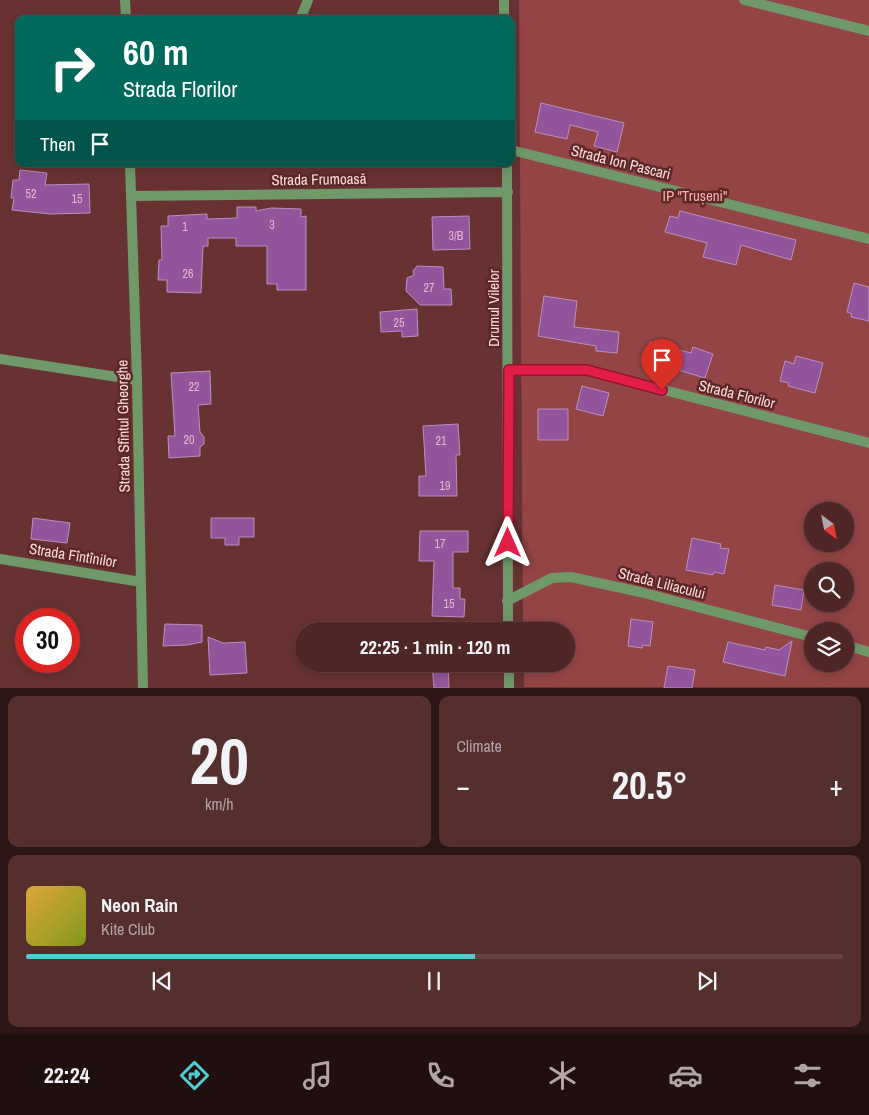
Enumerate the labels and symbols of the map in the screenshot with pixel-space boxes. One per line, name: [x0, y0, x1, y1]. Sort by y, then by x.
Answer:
street label: Strada Ion Pascari: [569, 139, 673, 185]
street label: Strada Frumoasă: [271, 168, 367, 190]
park label: IP "Trușeni": [663, 185, 727, 206]
house number: 52: [26, 186, 36, 202]
house number: 15: [72, 191, 83, 207]
house number: 3: [269, 217, 275, 233]
house number: 1: [182, 219, 188, 235]
house number: 3/B: [449, 228, 464, 244]
house number: 26: [183, 266, 193, 282]
street label: Drumul Vilelor: [483, 269, 504, 347]
house number: 27: [424, 280, 435, 296]
house number: 25: [394, 315, 405, 331]
pin: [641, 339, 683, 390]
street label: Strada Sfîntul Gheorghe: [111, 359, 135, 493]
street label: Strada Florilor: [697, 374, 777, 414]
house number: 22: [189, 379, 199, 395]
house number: 20: [184, 432, 194, 448]
house number: 21: [436, 433, 447, 449]
house number: 19: [440, 478, 450, 494]
north arrow: [804, 502, 854, 552]
position arrow: [481, 516, 533, 568]
house number: 17: [435, 536, 446, 552]
street label: Strada Fîntînilor: [28, 538, 118, 572]
street label: Strada Liliacului: [616, 562, 708, 604]
house number: 15: [444, 596, 455, 612]
speed limit sign: 30: [15, 608, 80, 673]

